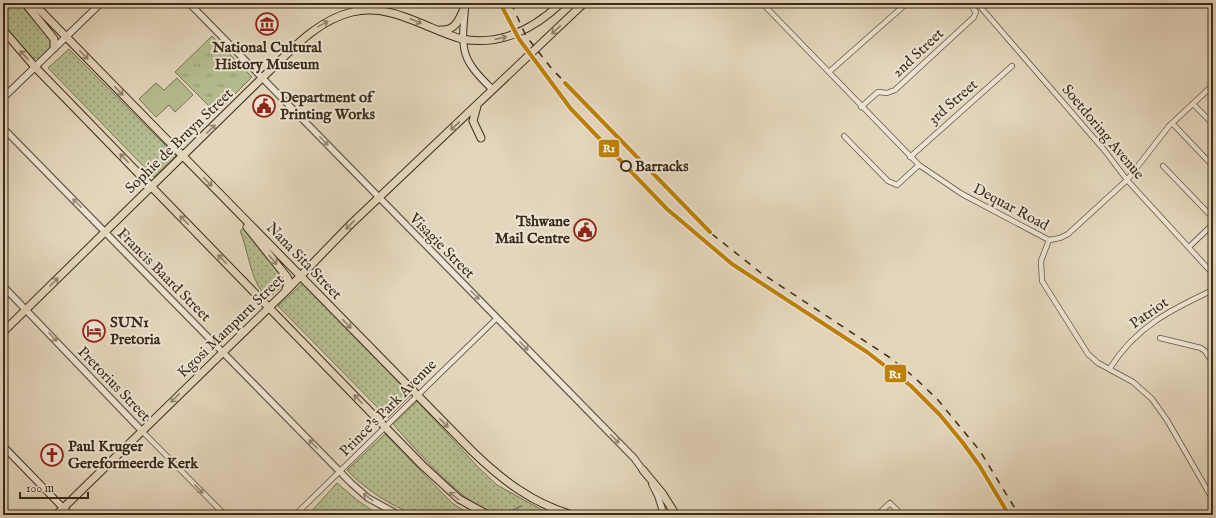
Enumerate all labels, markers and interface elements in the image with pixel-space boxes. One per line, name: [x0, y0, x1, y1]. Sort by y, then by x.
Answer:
museum icon: National Cultural History Museum: [254, 11, 280, 37]
one-way arrow: [410, 18, 422, 25]
one-way arrow: [317, 20, 329, 27]
street label: 2nd Street: [888, 24, 948, 82]
one-way arrow: [551, 25, 561, 35]
one-way arrow: [494, 33, 507, 41]
place label: National Cultural History Museum: [211, 38, 323, 74]
one-way arrow: [19, 50, 28, 60]
one-way arrow: [79, 50, 89, 60]
street label: 3rd Street: [924, 75, 982, 129]
street label: Soetdoring Avenue: [1058, 80, 1148, 184]
street label: Sophie de Bruyn Street: [121, 84, 237, 198]
one-way arrow: [114, 86, 124, 96]
place label: Department of Printing Works: [280, 88, 376, 124]
public building icon: Department of Printing Works: [251, 93, 277, 119]
one-way arrow: [450, 121, 460, 130]
one-way arrow: [206, 124, 216, 134]
one-way arrow: [319, 136, 328, 146]
line badge: R1: [598, 139, 620, 158]
text: R1: [603, 142, 615, 156]
one-way arrow: [119, 153, 129, 163]
place label: Barracks: [635, 157, 689, 176]
marker: Barracks: [620, 160, 632, 172]
one-way arrow: [203, 177, 213, 187]
street label: Dequar Road: [970, 179, 1053, 235]
one-way arrow: [72, 198, 82, 208]
street label: Visagie Street: [404, 208, 479, 283]
place label: Tshwane Mail Centre: [495, 212, 570, 248]
one-way arrow: [179, 215, 189, 225]
public building icon: Tshwane Mail Centre: [572, 217, 598, 243]
street label: Nana Sita Street: [262, 218, 346, 304]
one-way arrow: [345, 220, 355, 230]
street label: Francis Baard Street: [113, 224, 215, 326]
one-way arrow: [217, 254, 227, 264]
one-way arrow: [269, 255, 278, 266]
street label: Kgosi Mampuru Street: [174, 270, 288, 382]
one-way arrow: [49, 277, 59, 287]
one-way arrow: [470, 290, 479, 300]
street label: Patriot: [1126, 293, 1172, 333]
place label: SUN1 Pretoria: [110, 313, 161, 349]
hotel icon: SUN1 Pretoria: [81, 318, 107, 344]
one-way arrow: [342, 319, 352, 329]
one-way arrow: [48, 332, 58, 342]
one-way arrow: [520, 341, 529, 351]
street label: Pretorius Street: [73, 342, 155, 426]
street label: Prince's Park Avenue: [335, 355, 441, 461]
line badge: R1: [884, 364, 907, 383]
text: R1: [889, 368, 901, 382]
one-way arrow: [170, 394, 180, 403]
one-way arrow: [353, 394, 363, 404]
one-way arrow: [439, 418, 449, 428]
one-way arrow: [610, 434, 620, 444]
place label: Paul Kruger Gereformeerde Kerk: [68, 437, 199, 473]
one-way arrow: [309, 439, 318, 449]
church icon: Paul Kruger Gereformeerde Kerk: [39, 442, 65, 468]
scale bar: [20, 474, 88, 500]
text: 100 m: [26, 481, 54, 496]
one-way arrow: [194, 484, 204, 494]
one-way arrow: [449, 491, 460, 500]
one-way arrow: [362, 493, 373, 501]

